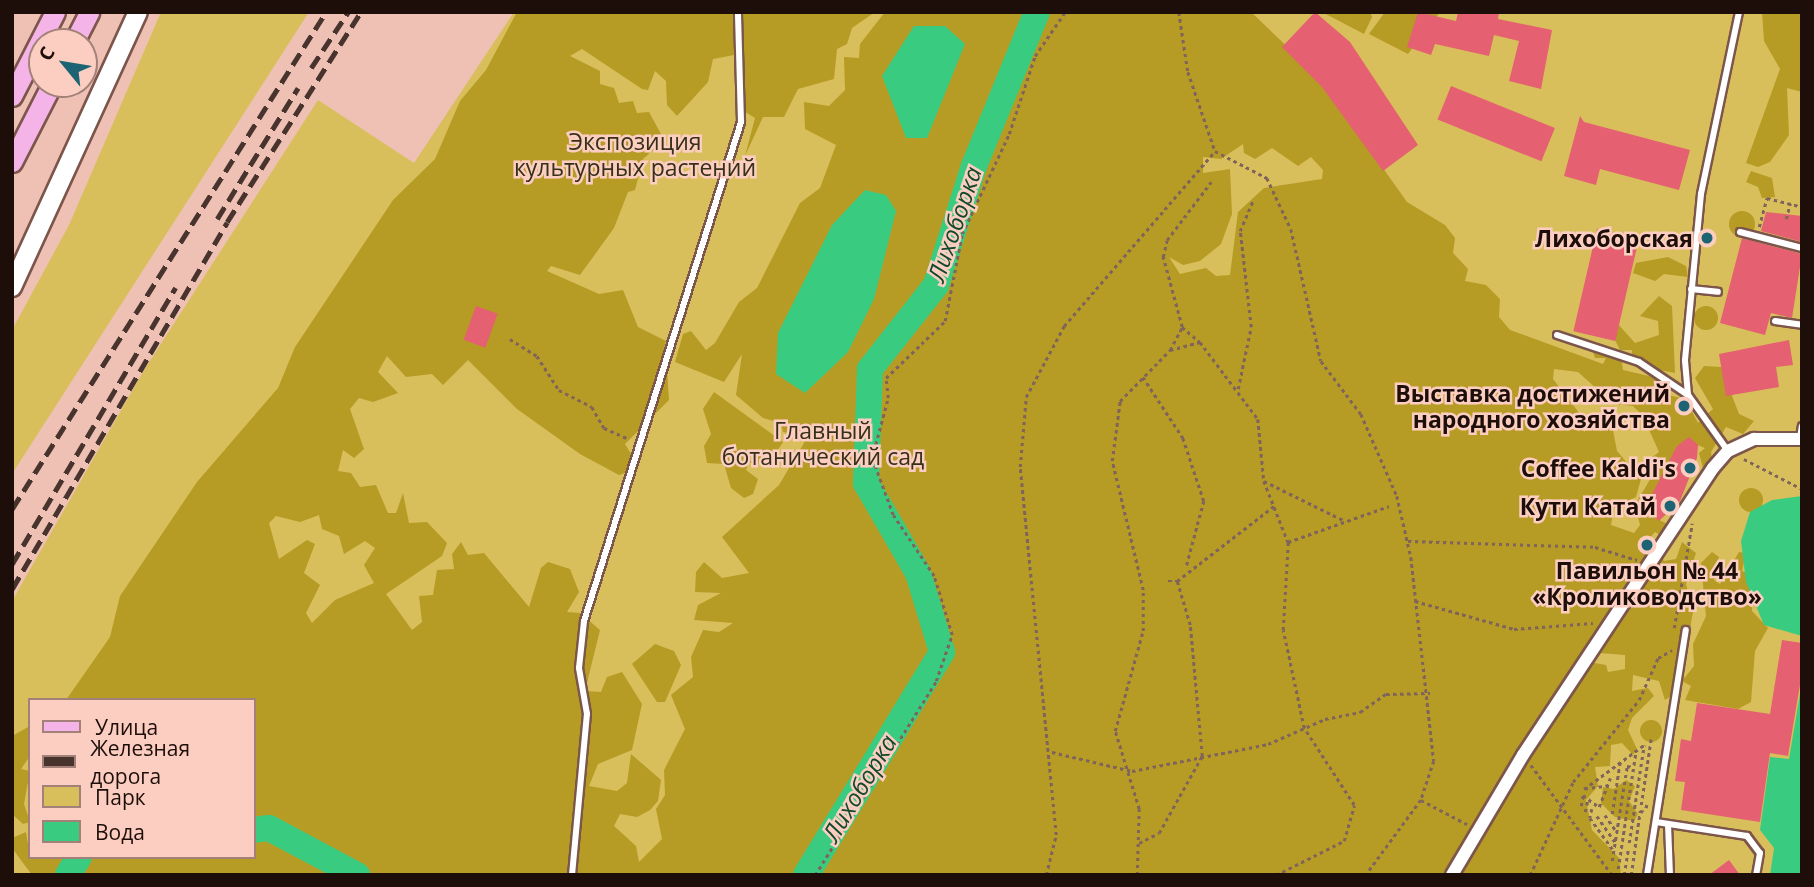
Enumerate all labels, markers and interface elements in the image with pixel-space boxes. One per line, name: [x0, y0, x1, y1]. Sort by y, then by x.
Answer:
north arrow: [28, 28, 98, 98]
text: С: [32, 42, 61, 65]
park label: Экспозиция культурных растений: [514, 127, 756, 181]
water label: Лихоборка: [921, 163, 987, 285]
place label: Лихоборская: [1535, 224, 1693, 252]
marker: Лихоборская: [1699, 230, 1715, 246]
place label: Выставка достижений народного хозяйства: [1395, 379, 1670, 433]
marker: Выставка достижений народного хозяйства: [1676, 398, 1692, 414]
park label: Главный ботанический сад: [722, 416, 924, 470]
place label: Coffee Kaldi's: [1521, 454, 1676, 482]
marker: Coffee Kaldi's: [1682, 460, 1698, 476]
place label: Кути Катай: [1520, 492, 1656, 520]
marker: Кути Катай: [1662, 498, 1678, 514]
marker: Павильон № 44 «Кролиководство»: [1639, 537, 1655, 553]
place label: Павильон № 44 «Кролиководство»: [1532, 556, 1762, 610]
legend: [28, 698, 256, 859]
text: Улица: [95, 713, 158, 741]
water label: Лихоборка: [816, 729, 902, 847]
text: Железная дорога: [90, 734, 190, 790]
text: Парк: [95, 783, 146, 811]
text: Вода: [95, 818, 145, 846]

